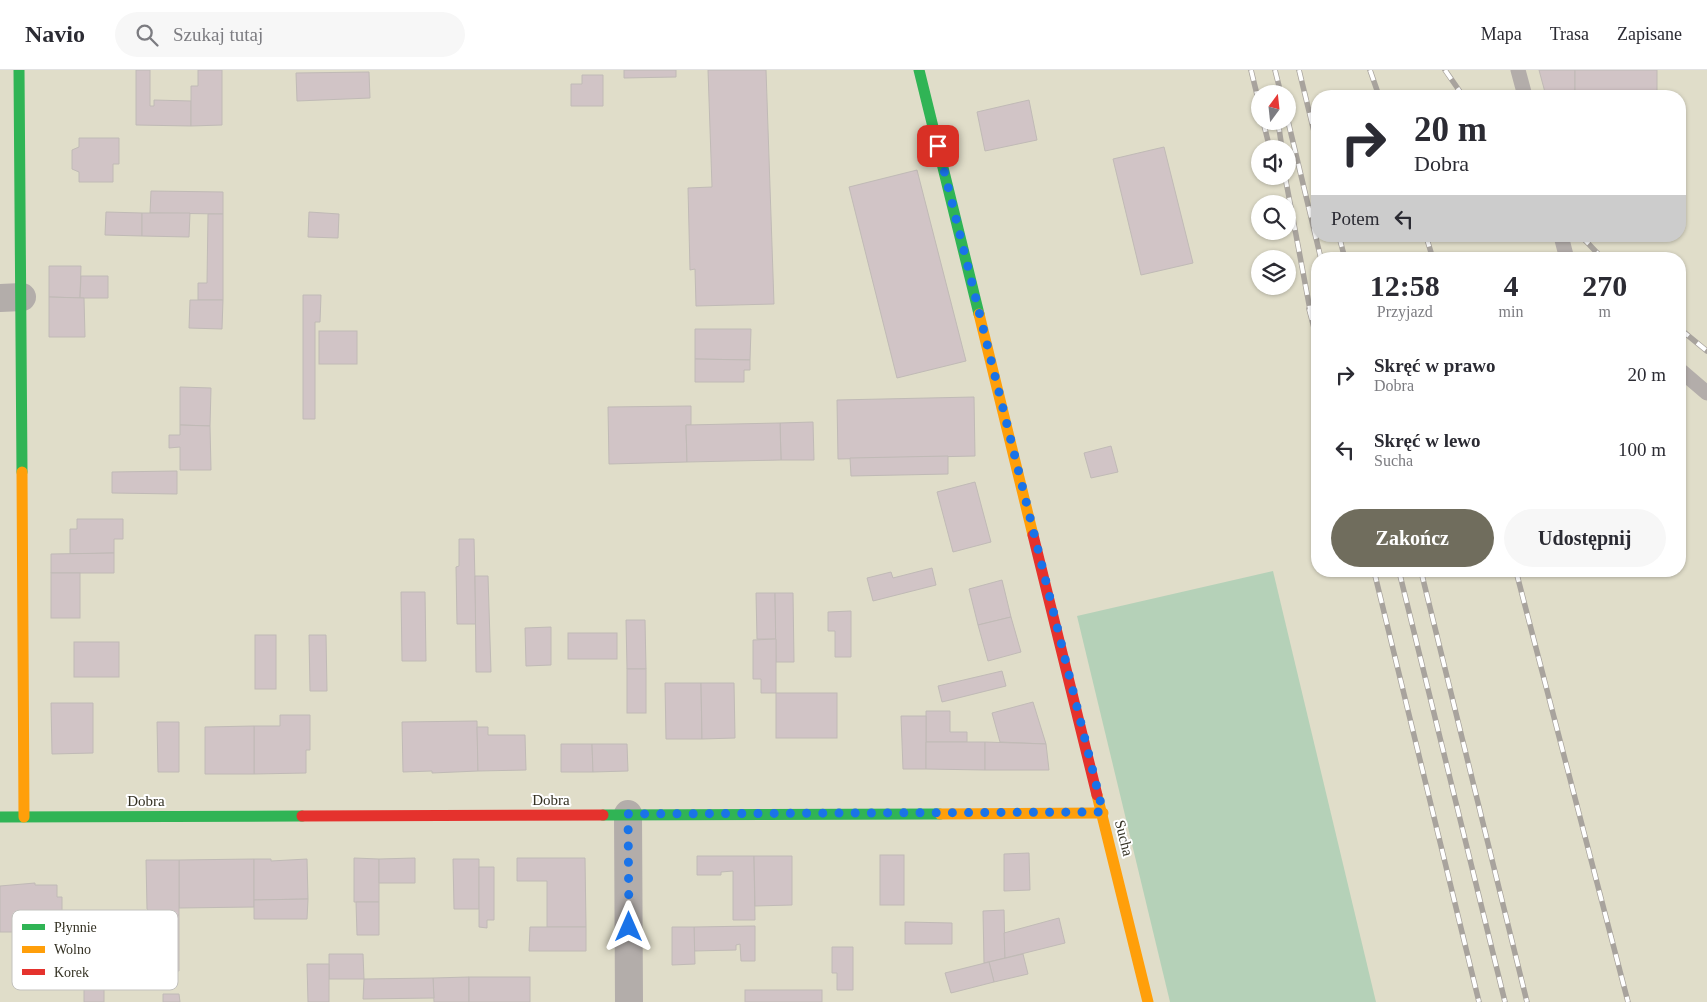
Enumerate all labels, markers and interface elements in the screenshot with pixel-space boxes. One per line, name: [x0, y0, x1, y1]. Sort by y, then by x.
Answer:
search box: [115, 12, 465, 57]
text: Navio: [25, 21, 85, 47]
icon: search: [133, 21, 161, 49]
text: Szukaj tutaj: [173, 24, 263, 45]
text: Mapa: [1481, 24, 1522, 44]
text: Trasa: [1550, 24, 1589, 44]
text: Zapisane: [1617, 24, 1682, 44]
north arrow: [1251, 85, 1296, 130]
map controls: [1251, 85, 1296, 295]
icon: right: [1331, 110, 1396, 175]
text: 20 m: [1414, 110, 1487, 149]
pin: [917, 125, 959, 167]
icon: arrive: [924, 132, 952, 160]
button: sound: [1251, 140, 1296, 185]
text: Dobra: [1414, 151, 1469, 176]
button: search: [1251, 195, 1296, 240]
icon: left: [1390, 205, 1418, 233]
text: Potem: [1331, 208, 1380, 229]
button: layers: [1251, 250, 1296, 295]
text: 12:58: [1370, 269, 1440, 302]
text: 4: [1503, 269, 1518, 302]
text: 270: [1582, 269, 1627, 302]
text: Przyjazd: [1377, 303, 1433, 320]
text: min: [1499, 303, 1523, 320]
text: m: [1598, 303, 1611, 320]
text: Skręć w prawo: [1374, 355, 1495, 376]
icon: right: [1331, 361, 1359, 389]
text: 20 m: [1627, 364, 1666, 385]
text: Dobra: [1374, 377, 1414, 394]
text: Skręć w lewo: [1374, 430, 1481, 451]
icon: left: [1331, 436, 1359, 464]
text: 100 m: [1618, 439, 1666, 460]
text: Sucha: [1374, 452, 1413, 469]
button: Zakończ: [1331, 509, 1494, 567]
button: Udostępnij: [1504, 509, 1666, 567]
street label: Dobra: [532, 792, 570, 808]
street label: Dobra: [127, 793, 165, 809]
street label: Sucha: [1112, 818, 1136, 858]
position arrow: [602, 900, 654, 952]
legend: [12, 910, 178, 990]
text: Płynnie: [54, 920, 97, 935]
text: Wolno: [54, 942, 91, 957]
text: Korek: [54, 965, 89, 980]

